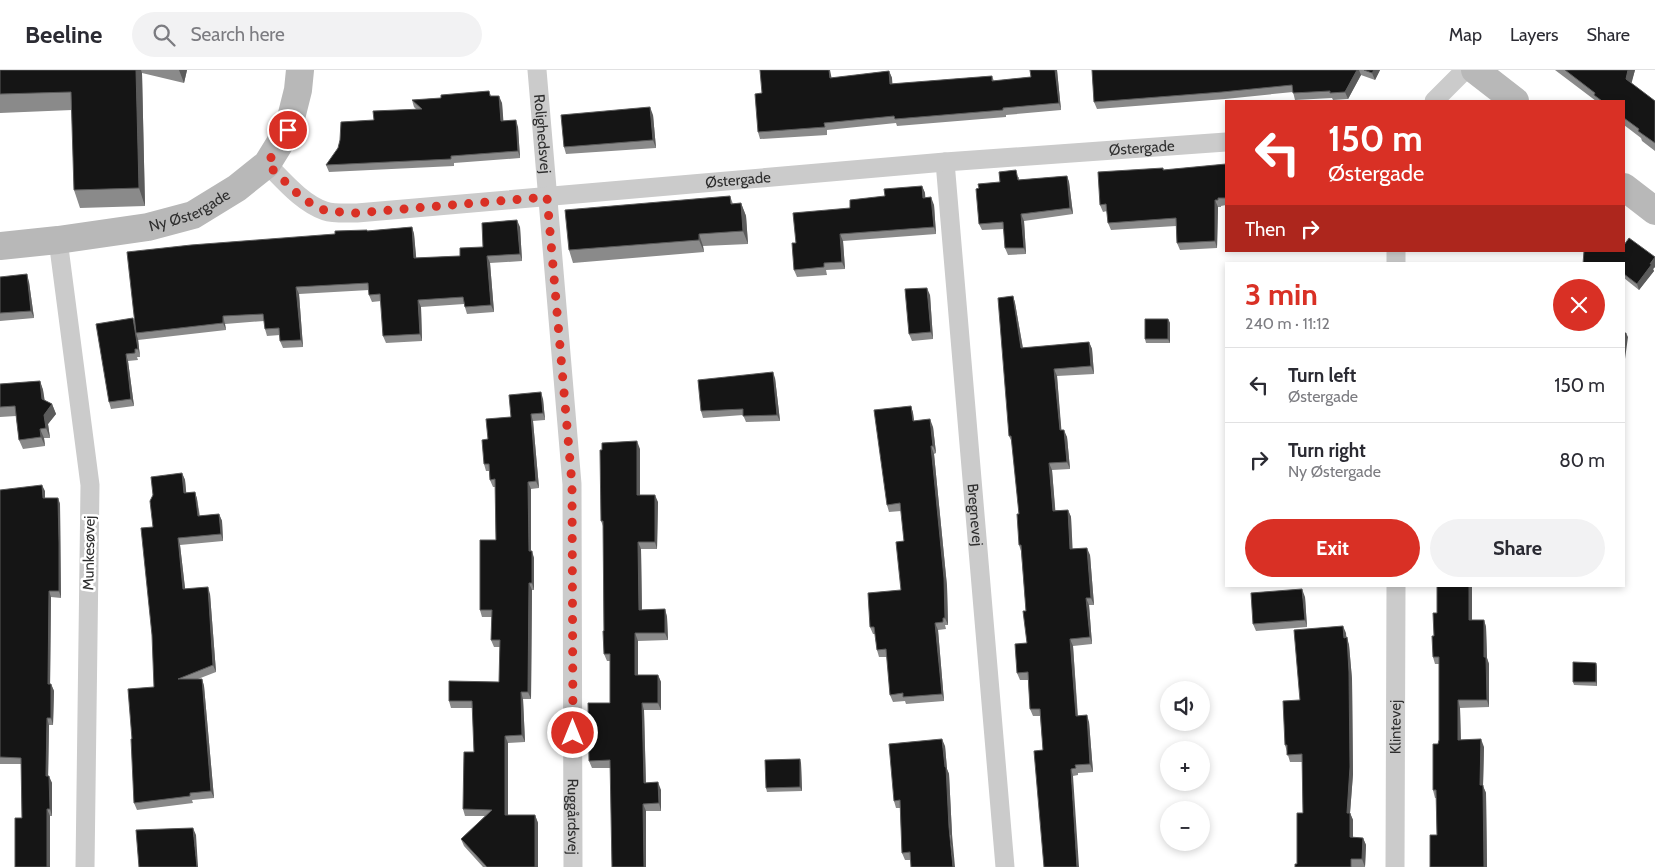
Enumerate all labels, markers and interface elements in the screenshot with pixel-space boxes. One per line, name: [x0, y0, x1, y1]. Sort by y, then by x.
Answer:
search box: [132, 12, 482, 57]
text: Beeline: [25, 20, 102, 49]
icon: search: [150, 21, 178, 49]
text: Search here: [190, 23, 285, 46]
text: Map: [1449, 24, 1482, 46]
text: Layers: [1510, 24, 1559, 46]
text: Share: [1587, 24, 1630, 46]
street label: Rolighedsvej: [530, 93, 555, 174]
pin: [267, 109, 309, 151]
icon: arrive: [274, 116, 302, 144]
text: 150 m: [1328, 117, 1423, 160]
icon: left: [1245, 120, 1310, 185]
street label: Østergade: [1108, 137, 1176, 159]
text: Østergade: [1328, 160, 1424, 187]
street label: Østergade: [705, 168, 772, 192]
street label: Ny Østergade: [147, 185, 234, 235]
icon: right: [1296, 215, 1324, 243]
text: Then: [1245, 218, 1286, 241]
text: 3 min: [1245, 276, 1318, 313]
button: close: [1553, 279, 1605, 331]
text: 240 m · 11:12: [1245, 314, 1330, 333]
text: Turn left: [1288, 364, 1356, 387]
icon: left: [1245, 371, 1273, 399]
text: 150 m: [1554, 374, 1605, 397]
text: Østergade: [1288, 387, 1358, 406]
text: Turn right: [1288, 439, 1366, 462]
icon: right: [1245, 446, 1273, 474]
text: 80 m: [1559, 449, 1605, 472]
text: Ny Østergade: [1288, 462, 1381, 481]
street label: Bregnevej: [963, 483, 987, 547]
street label: Munkesøvej: [79, 515, 99, 591]
button: Exit: [1245, 519, 1420, 577]
button: Share: [1430, 519, 1605, 577]
map controls: [1160, 681, 1210, 851]
button: sound: [1160, 681, 1210, 731]
street label: Klintevej: [1386, 700, 1405, 754]
position arrow: [546, 706, 598, 758]
button: +: [1160, 741, 1210, 791]
street label: Ruggårdsvej: [564, 778, 582, 855]
button: −: [1160, 801, 1210, 851]

